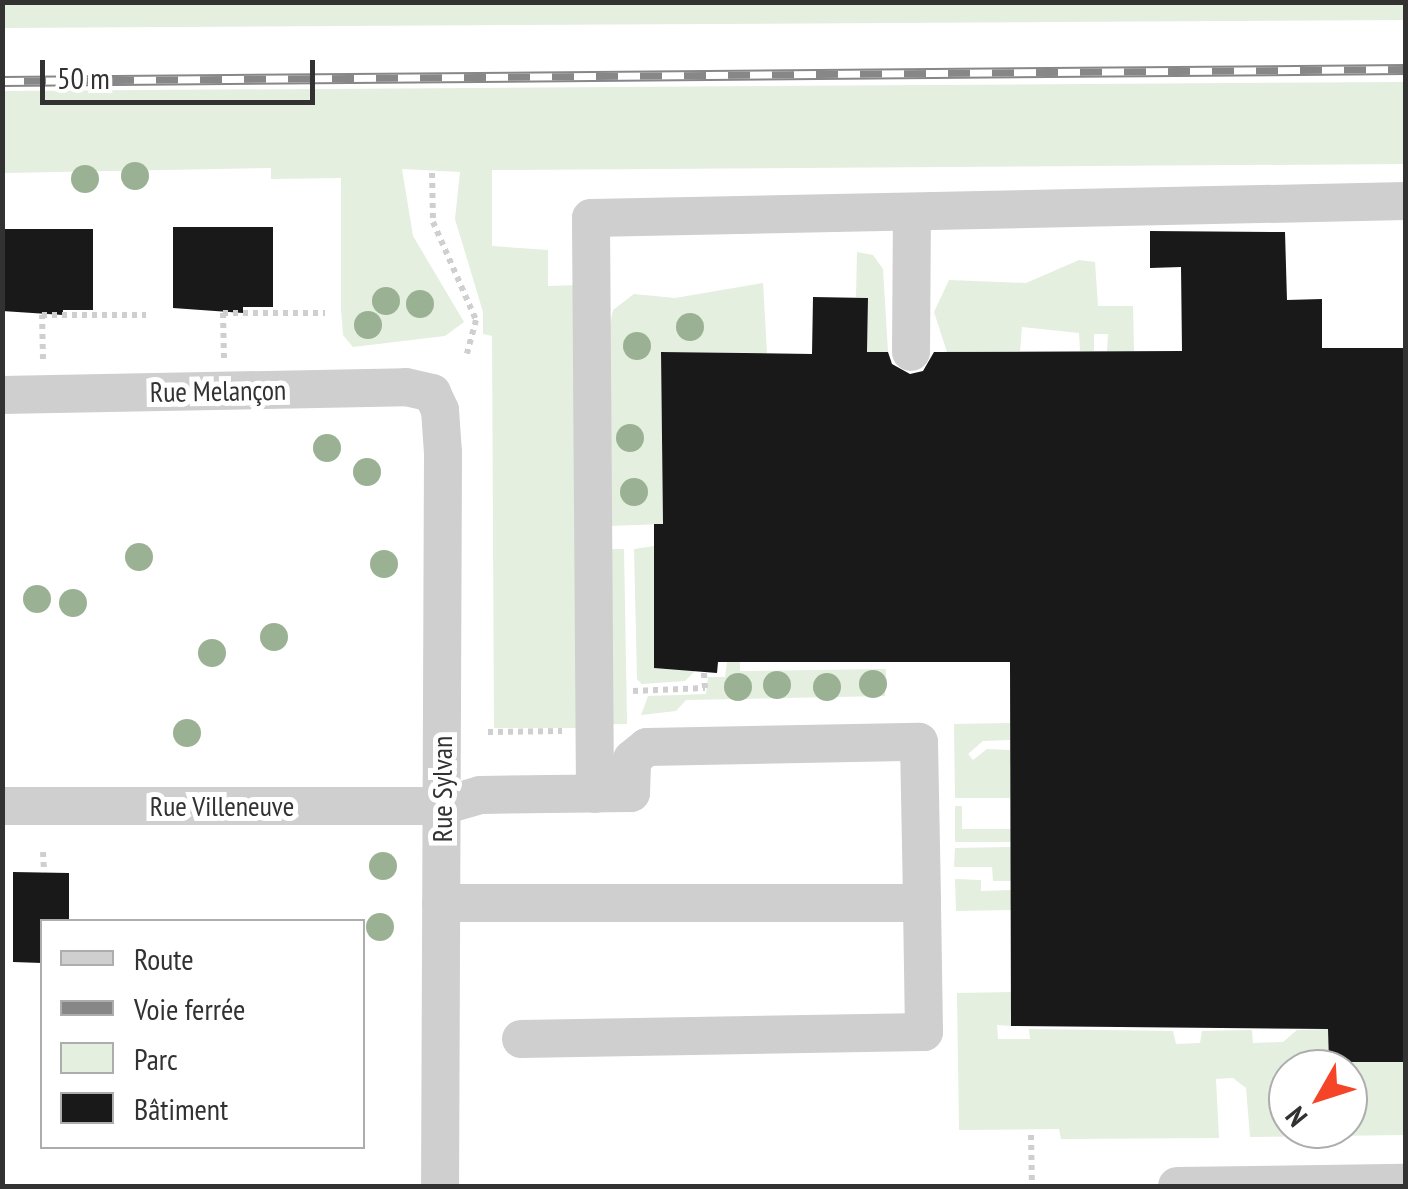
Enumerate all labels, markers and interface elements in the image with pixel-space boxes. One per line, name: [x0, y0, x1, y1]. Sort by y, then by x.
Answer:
scale bar: [45, 40, 320, 102]
text: 50 m: [57, 58, 110, 97]
street label: Rue Melançon: [150, 373, 286, 409]
street label: Rue Sylvan: [425, 736, 459, 842]
street label: Rue Villeneuve: [149, 789, 295, 823]
legend: [40, 919, 365, 1149]
text: Route: [134, 939, 194, 978]
text: Voie ferrée: [134, 989, 245, 1028]
text: Parc: [134, 1039, 178, 1078]
north arrow: [1268, 1049, 1368, 1149]
text: Bâtiment: [134, 1089, 228, 1128]
text: N: [1277, 1099, 1315, 1134]

